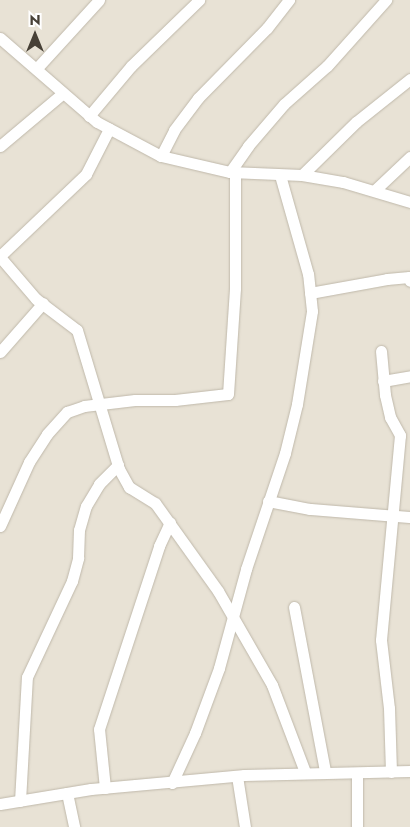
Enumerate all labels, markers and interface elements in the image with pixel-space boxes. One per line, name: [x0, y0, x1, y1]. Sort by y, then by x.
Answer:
north arrow: [10, 10, 60, 60]
text: N: [29, 10, 41, 30]

